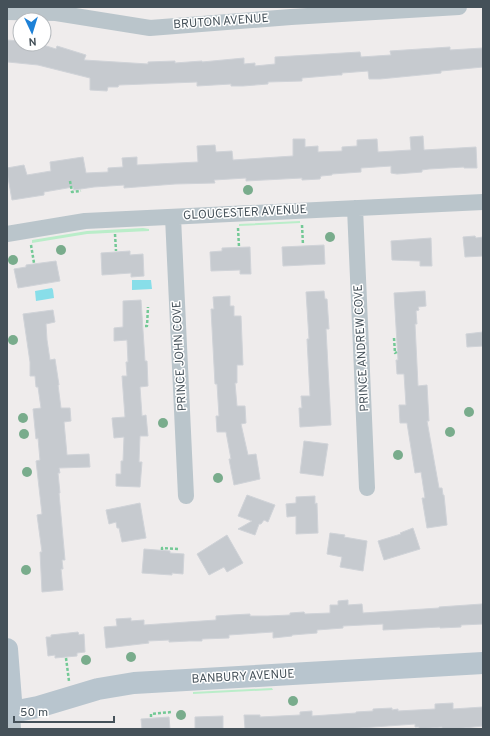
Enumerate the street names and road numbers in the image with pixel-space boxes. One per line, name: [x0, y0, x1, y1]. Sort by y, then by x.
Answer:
street label: BRUTON AVENUE: [173, 11, 269, 33]
street label: GLOUCESTER AVENUE: [183, 202, 307, 224]
street label: PRINCE ANDREW COVE: [351, 284, 373, 412]
street label: PRINCE JOHN COVE: [169, 300, 191, 412]
street label: BANBURY AVENUE: [191, 666, 295, 688]

